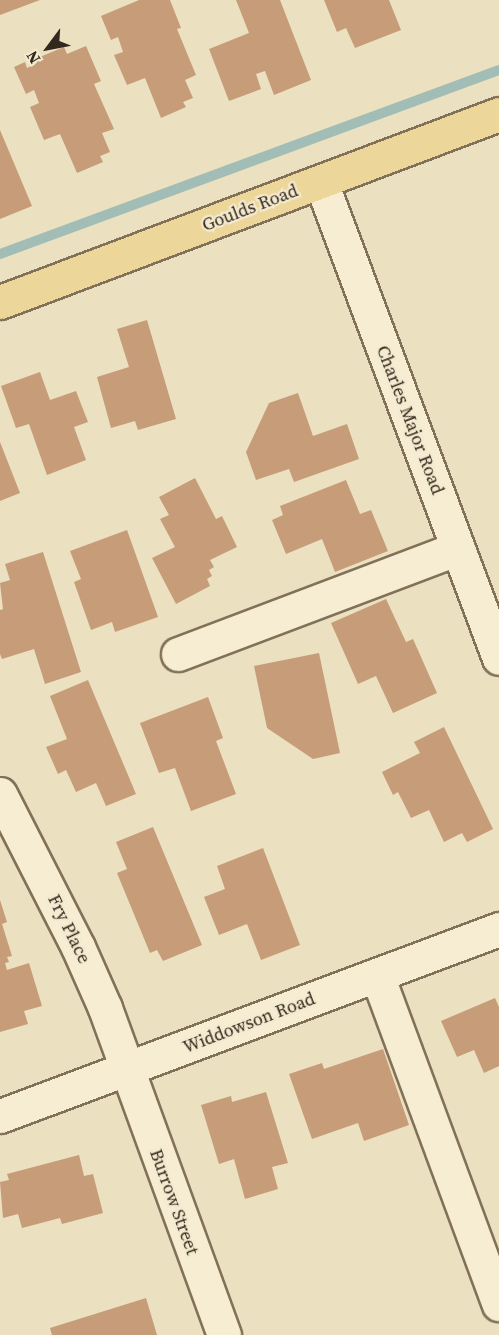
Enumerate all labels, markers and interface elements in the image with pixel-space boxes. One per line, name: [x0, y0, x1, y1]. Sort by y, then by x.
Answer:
north arrow: [18, 18, 78, 78]
text: N: [20, 47, 45, 68]
street label: Goulds Road: [199, 180, 301, 236]
street label: Charles Major Road: [372, 343, 448, 497]
street label: Fry Place: [43, 891, 95, 967]
street label: Widdowson Road: [180, 988, 318, 1058]
street label: Burrow Street: [145, 1146, 203, 1258]

